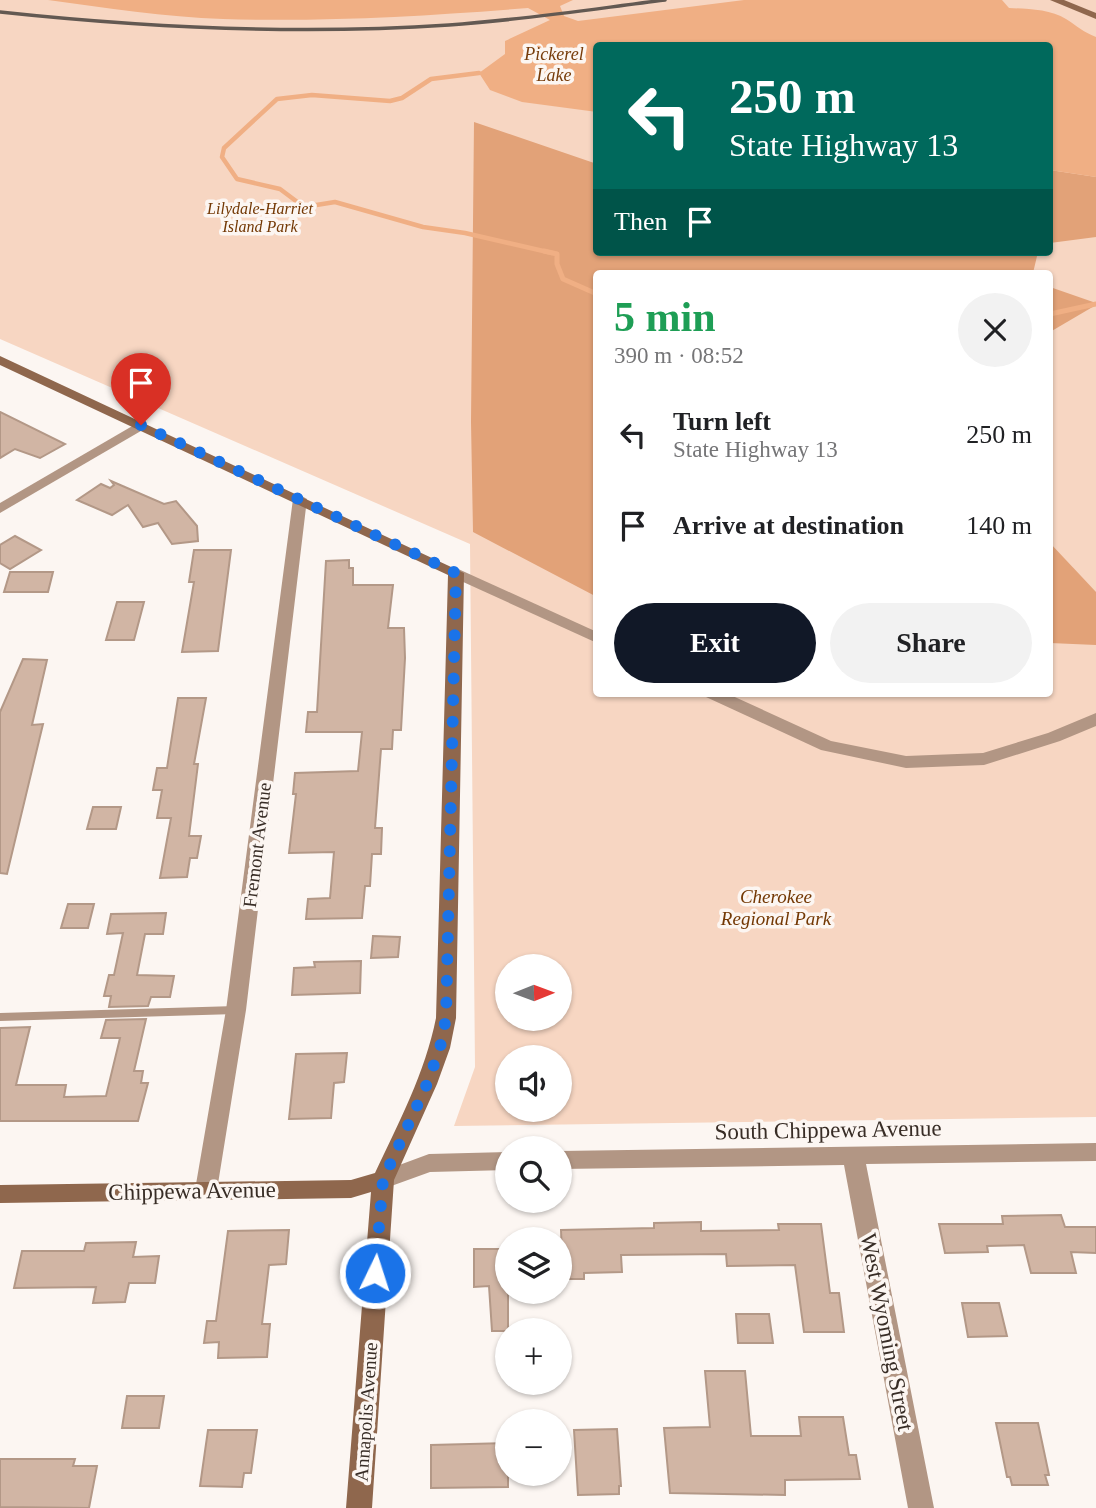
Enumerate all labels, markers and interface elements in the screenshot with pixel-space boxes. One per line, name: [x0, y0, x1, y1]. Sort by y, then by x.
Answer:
water label: Pickerel Lake: [523, 44, 584, 85]
text: 250 m: [729, 69, 856, 124]
icon: left: [614, 70, 705, 161]
text: State Highway 13: [729, 127, 958, 163]
park label: Lilydale-Harriet Island Park: [206, 200, 313, 235]
icon: arrive: [681, 203, 719, 241]
text: Then: [614, 207, 667, 236]
button: close: [958, 293, 1032, 367]
text: 5 min: [614, 294, 716, 340]
text: 390 m · 08:52: [614, 343, 744, 368]
pin: [111, 353, 171, 425]
icon: arrive: [122, 364, 160, 402]
text: Turn left: [673, 407, 771, 436]
icon: left: [614, 416, 652, 454]
text: 250 m: [966, 420, 1032, 449]
text: State Highway 13: [673, 437, 838, 462]
icon: arrive: [614, 507, 652, 545]
text: Arrive at destination: [673, 511, 904, 540]
text: 140 m: [966, 511, 1032, 540]
button: Exit: [614, 603, 816, 683]
button: Share: [830, 603, 1032, 683]
street label: Fremont Avenue: [239, 781, 275, 909]
park label: Cherokee Regional Park: [720, 886, 832, 929]
north arrow: [495, 954, 572, 1031]
map controls: [495, 954, 572, 1486]
button: sound: [495, 1045, 572, 1122]
street label: South Chippewa Avenue: [714, 1116, 942, 1144]
button: search: [495, 1136, 572, 1213]
street label: Chippewa Avenue: [108, 1177, 276, 1205]
button: layers: [495, 1227, 572, 1304]
street label: West Wyoming Street: [856, 1231, 919, 1434]
position arrow: [338, 1236, 412, 1310]
button: +: [495, 1318, 572, 1395]
street label: Annapolis Avenue: [351, 1342, 381, 1482]
button: −: [495, 1409, 572, 1486]

